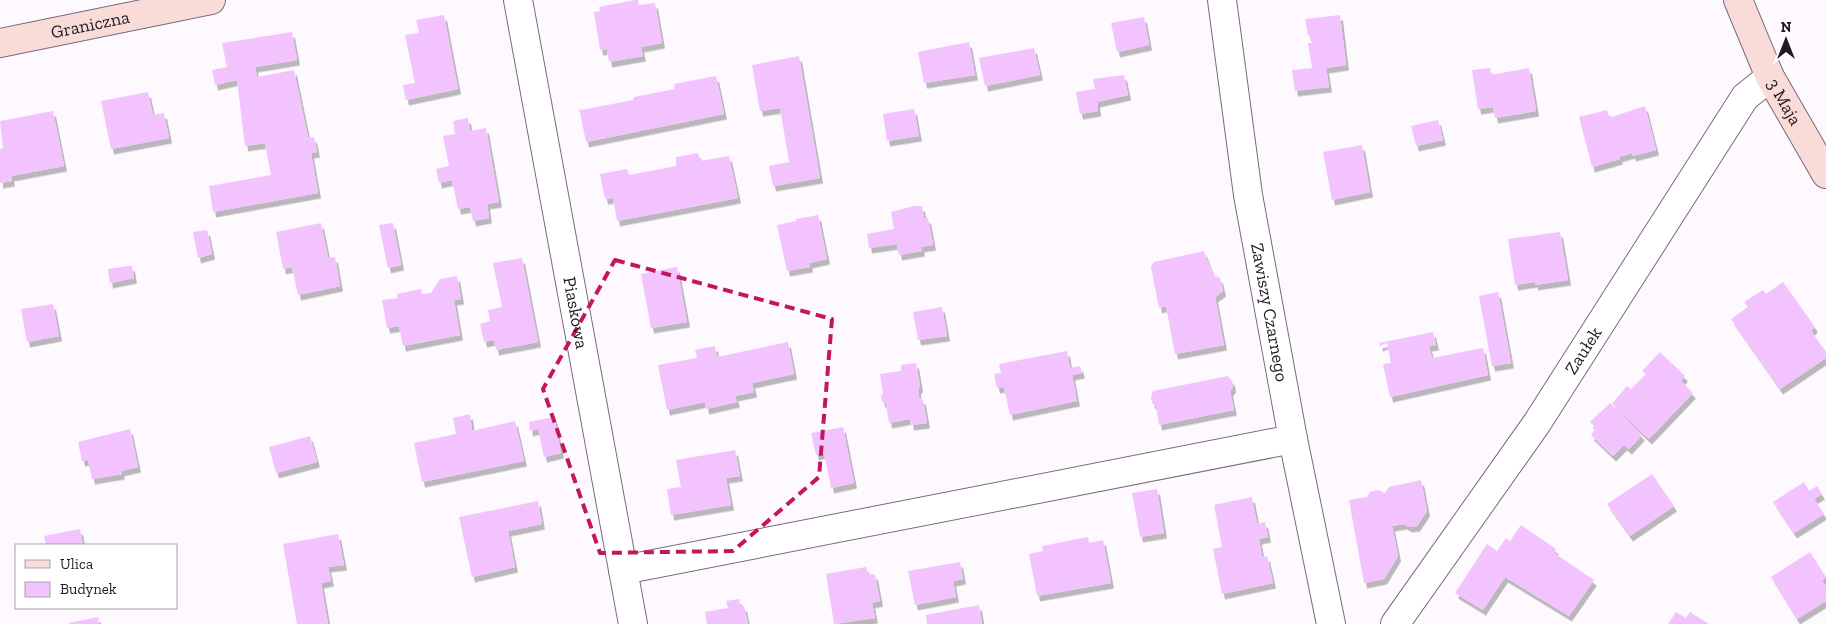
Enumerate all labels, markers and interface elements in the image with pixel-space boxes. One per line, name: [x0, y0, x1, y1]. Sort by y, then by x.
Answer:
street label: Graniczna: [49, 6, 132, 43]
north arrow: [1761, 15, 1811, 65]
text: N: [1781, 19, 1792, 36]
street label: 3 Maja: [1762, 74, 1807, 129]
street label: Zawiszy Czarnego: [1246, 241, 1293, 384]
street label: Piaskowa: [558, 275, 593, 351]
street label: Zaułek: [1560, 322, 1607, 378]
legend: [15, 544, 178, 609]
text: Ulica: [60, 555, 93, 573]
text: Budynek: [60, 580, 117, 598]

